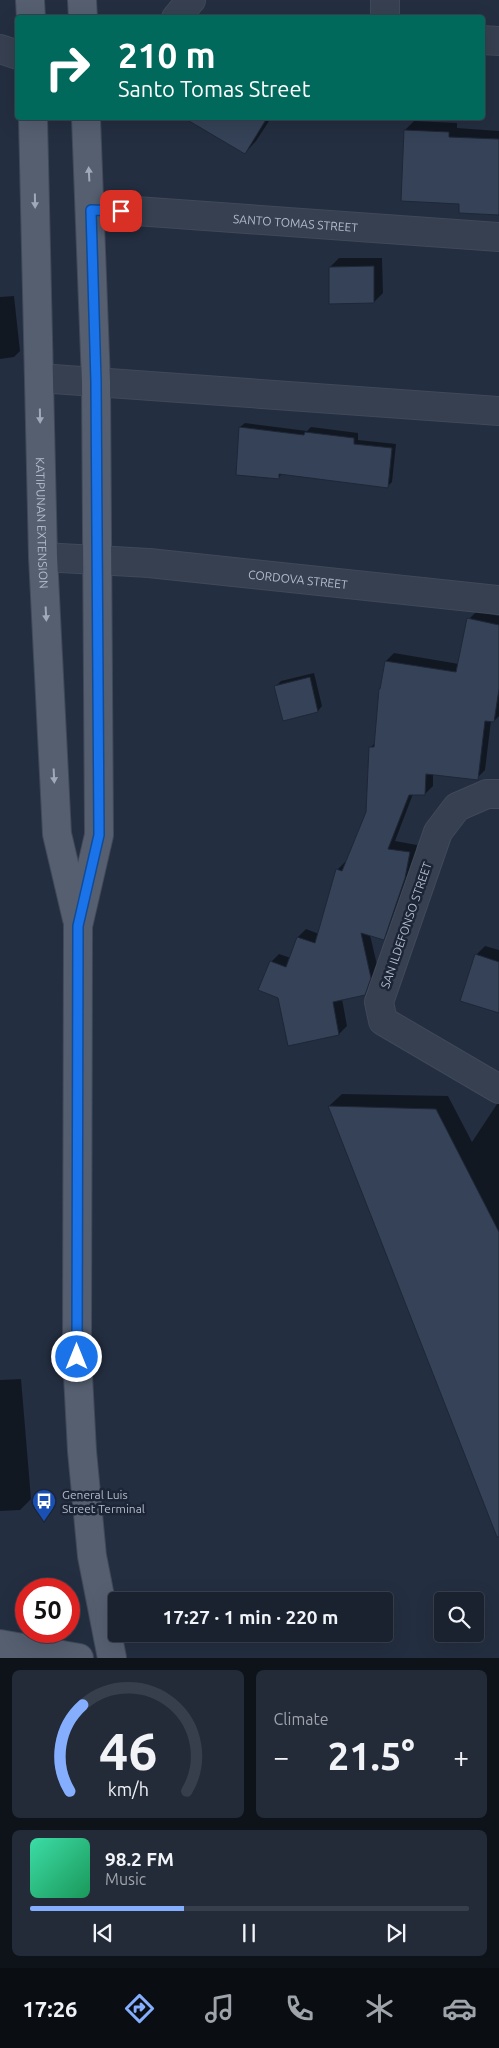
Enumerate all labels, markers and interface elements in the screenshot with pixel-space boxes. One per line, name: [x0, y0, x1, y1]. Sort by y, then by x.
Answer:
icon: right: [35, 35, 100, 100]
text: 210 m: [118, 35, 216, 75]
text: Santo Tomas Street: [118, 76, 310, 101]
one-way arrow: [85, 165, 93, 181]
pin: [100, 190, 142, 232]
one-way arrow: [31, 193, 39, 209]
icon: arrive: [107, 197, 135, 225]
street label: SANTO TOMAS STREET: [233, 211, 359, 233]
one-way arrow: [36, 408, 44, 424]
street label: KATIPUNAN EXTENSION: [34, 457, 51, 589]
street label: CORDOVA STREET: [248, 567, 349, 590]
one-way arrow: [42, 606, 50, 622]
one-way arrow: [50, 768, 58, 784]
street label: SAN ILDEFONSO STREET: [378, 860, 434, 990]
position arrow: [50, 1330, 102, 1382]
bus stop icon: General Luis Street Terminal: [31, 1488, 57, 1522]
place label: General Luis Street Terminal: [62, 1488, 145, 1515]
speed limit sign: 50: [15, 1578, 80, 1643]
map controls: [434, 1592, 484, 1642]
button: search: [434, 1592, 484, 1642]
text: 17:27 · 1 min · 220 m: [163, 1606, 338, 1628]
text: Climate: [274, 1710, 329, 1728]
text: 46: [98, 1722, 157, 1780]
text: 21.5°: [328, 1735, 415, 1777]
text: −: [274, 1741, 289, 1772]
text: +: [453, 1741, 469, 1772]
text: km/h: [107, 1779, 148, 1799]
text: 98.2 FM: [105, 1848, 174, 1870]
text: Music: [105, 1870, 146, 1888]
icon: previous: [89, 1919, 117, 1947]
icon: pause: [235, 1919, 263, 1947]
icon: next: [382, 1919, 410, 1947]
icon: directions: [122, 1991, 157, 2026]
icon: music: [202, 1991, 237, 2026]
icon: phone: [282, 1991, 317, 2026]
icon: climate: [362, 1991, 397, 2026]
icon: car: [442, 1991, 477, 2026]
text: 17:26: [22, 1996, 77, 2021]

